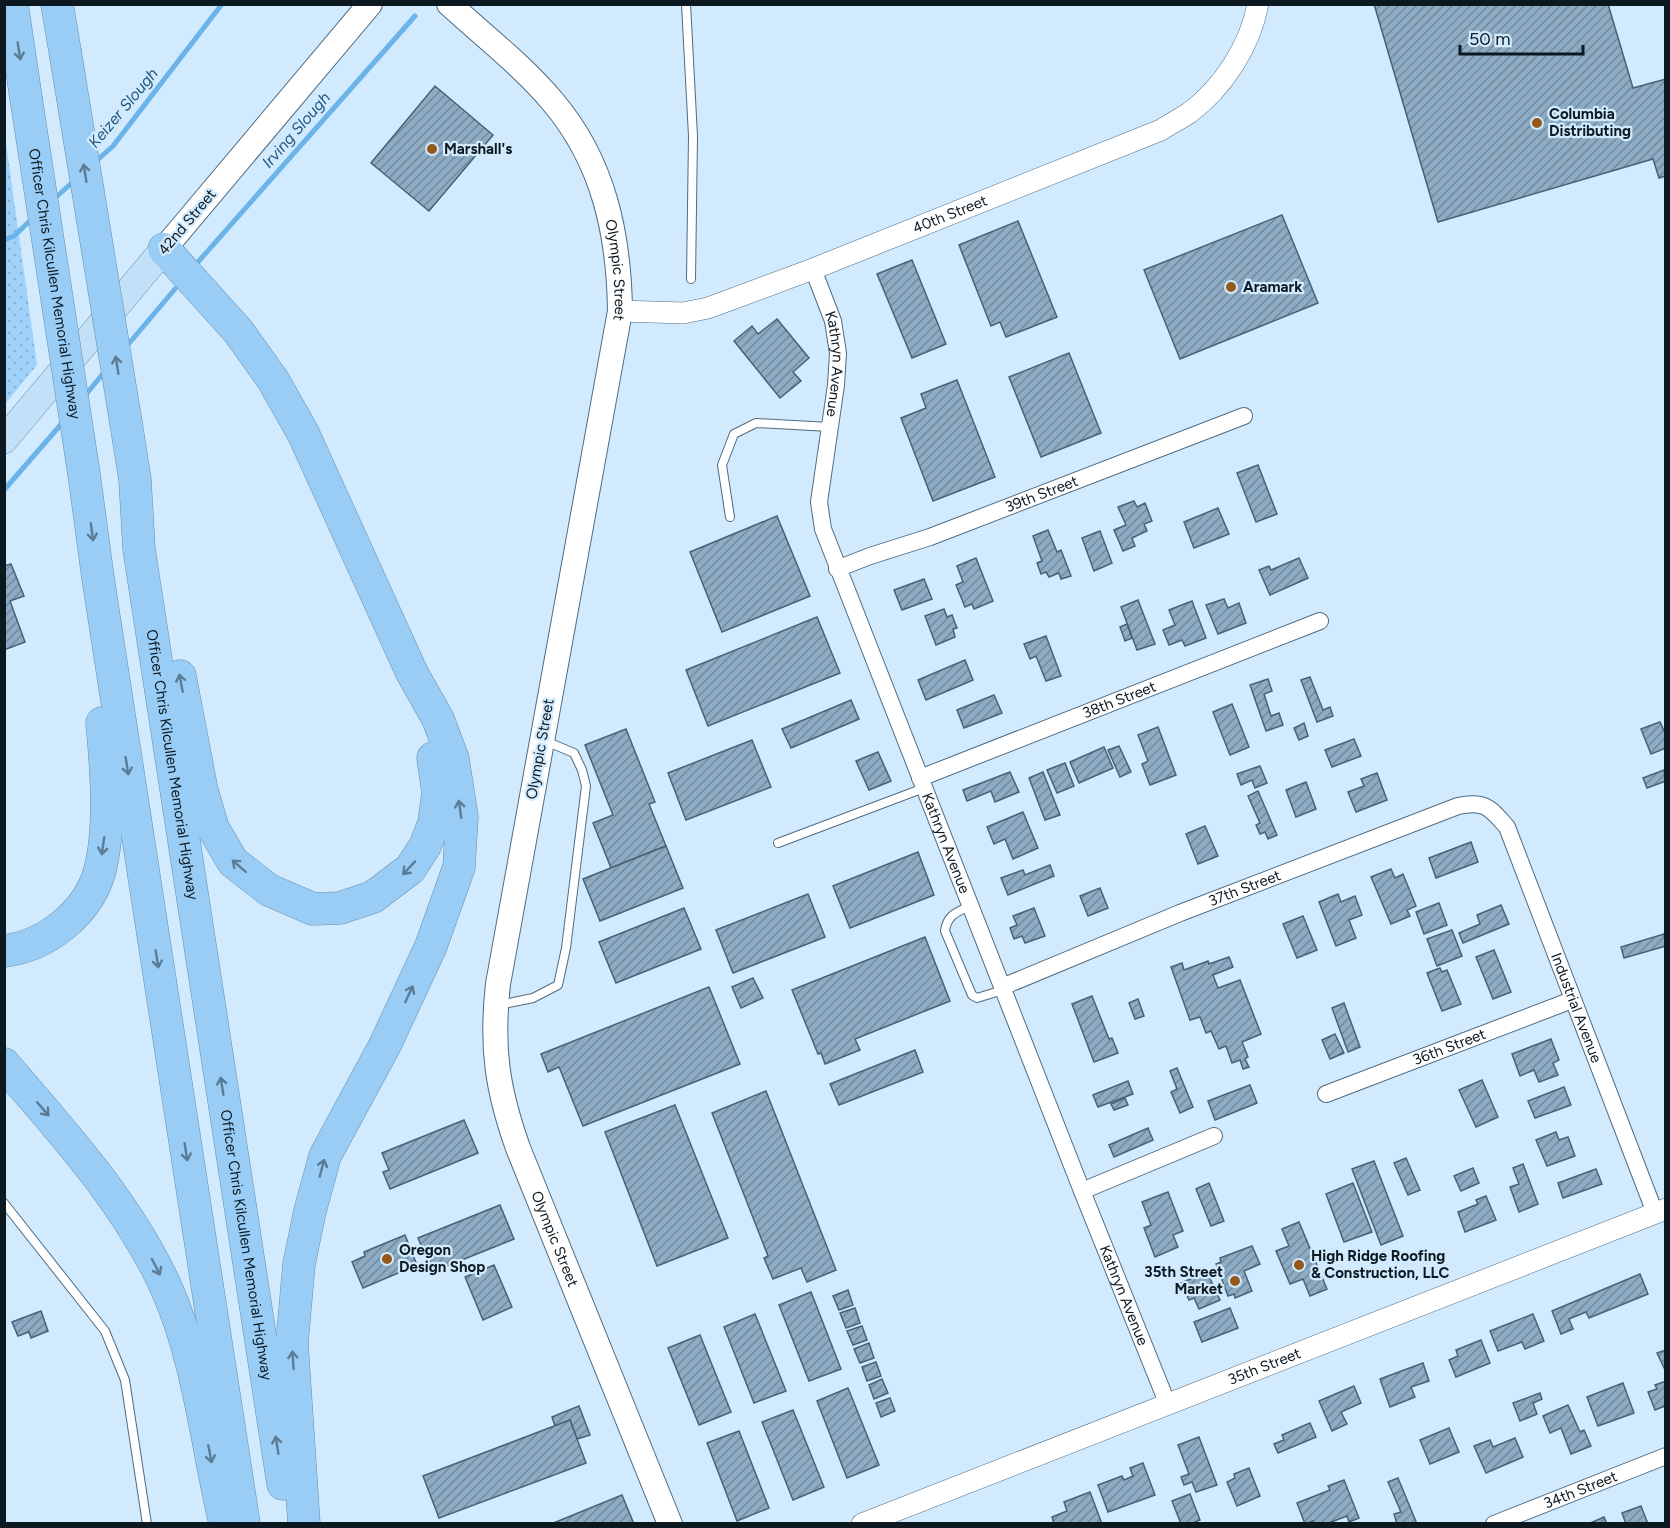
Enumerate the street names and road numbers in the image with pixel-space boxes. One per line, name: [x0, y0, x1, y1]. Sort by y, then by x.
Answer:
street label: Officer Chris Kilcullen Memorial Highway: [25, 147, 84, 421]
street label: 42nd Street: [154, 185, 220, 259]
street label: 40th Street: [910, 191, 990, 237]
street label: Olympic Street: [601, 218, 630, 323]
street label: Kathryn Avenue: [821, 308, 847, 418]
street label: 39th Street: [1003, 472, 1081, 516]
street label: Officer Chris Kilcullen Memorial Highway: [142, 628, 202, 901]
street label: 38th Street: [1080, 677, 1159, 722]
street label: Olympic Street: [522, 697, 558, 801]
street label: Kathryn Avenue: [918, 790, 974, 896]
street label: 37th Street: [1206, 866, 1284, 910]
street label: Industrial Avenue: [1547, 950, 1606, 1065]
street label: 36th Street: [1410, 1025, 1489, 1069]
street label: Officer Chris Kilcullen Memorial Highway: [216, 1108, 276, 1382]
street label: Olympic Street: [527, 1188, 582, 1290]
street label: Kathryn Avenue: [1096, 1243, 1152, 1348]
street label: 35th Street: [1225, 1344, 1303, 1389]
street label: 34th Street: [1541, 1467, 1620, 1512]

